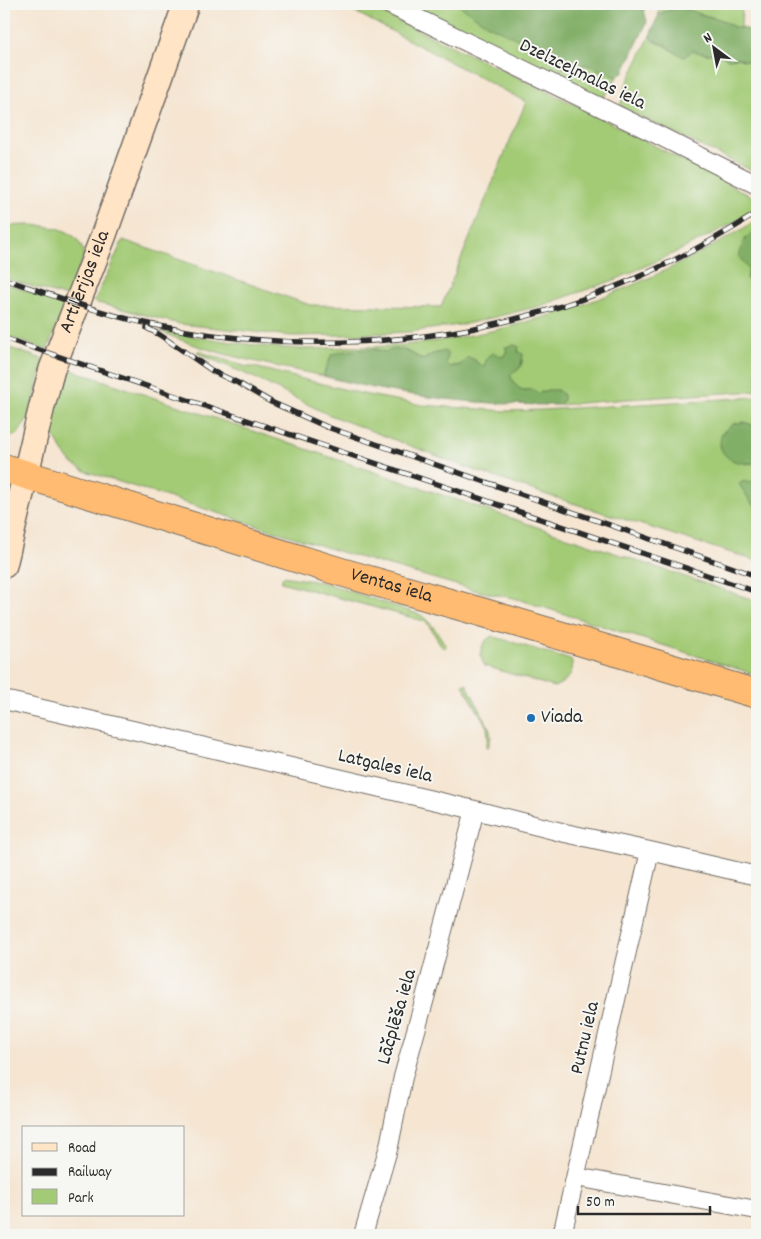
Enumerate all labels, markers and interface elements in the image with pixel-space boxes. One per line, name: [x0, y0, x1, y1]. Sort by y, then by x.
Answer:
north arrow: [688, 22, 738, 72]
text: N: [700, 28, 716, 49]
street label: Dzelzceļmalas iela: [514, 32, 651, 118]
street label: Artilērijas iela: [53, 226, 118, 338]
street label: Ventas iela: [347, 561, 436, 612]
place label: Viada: [541, 704, 583, 732]
marker: Viada: [525, 712, 537, 724]
street label: Latgales iela: [335, 743, 436, 792]
street label: Lāčplēša iela: [371, 965, 425, 1068]
street label: Putnu iela: [564, 998, 608, 1077]
legend: [22, 1126, 185, 1216]
text: Road: [68, 1138, 96, 1160]
text: Railway: [68, 1162, 112, 1184]
scale bar: [578, 1184, 711, 1216]
text: Park: [68, 1188, 94, 1210]
text: 50 m: [586, 1192, 615, 1214]

